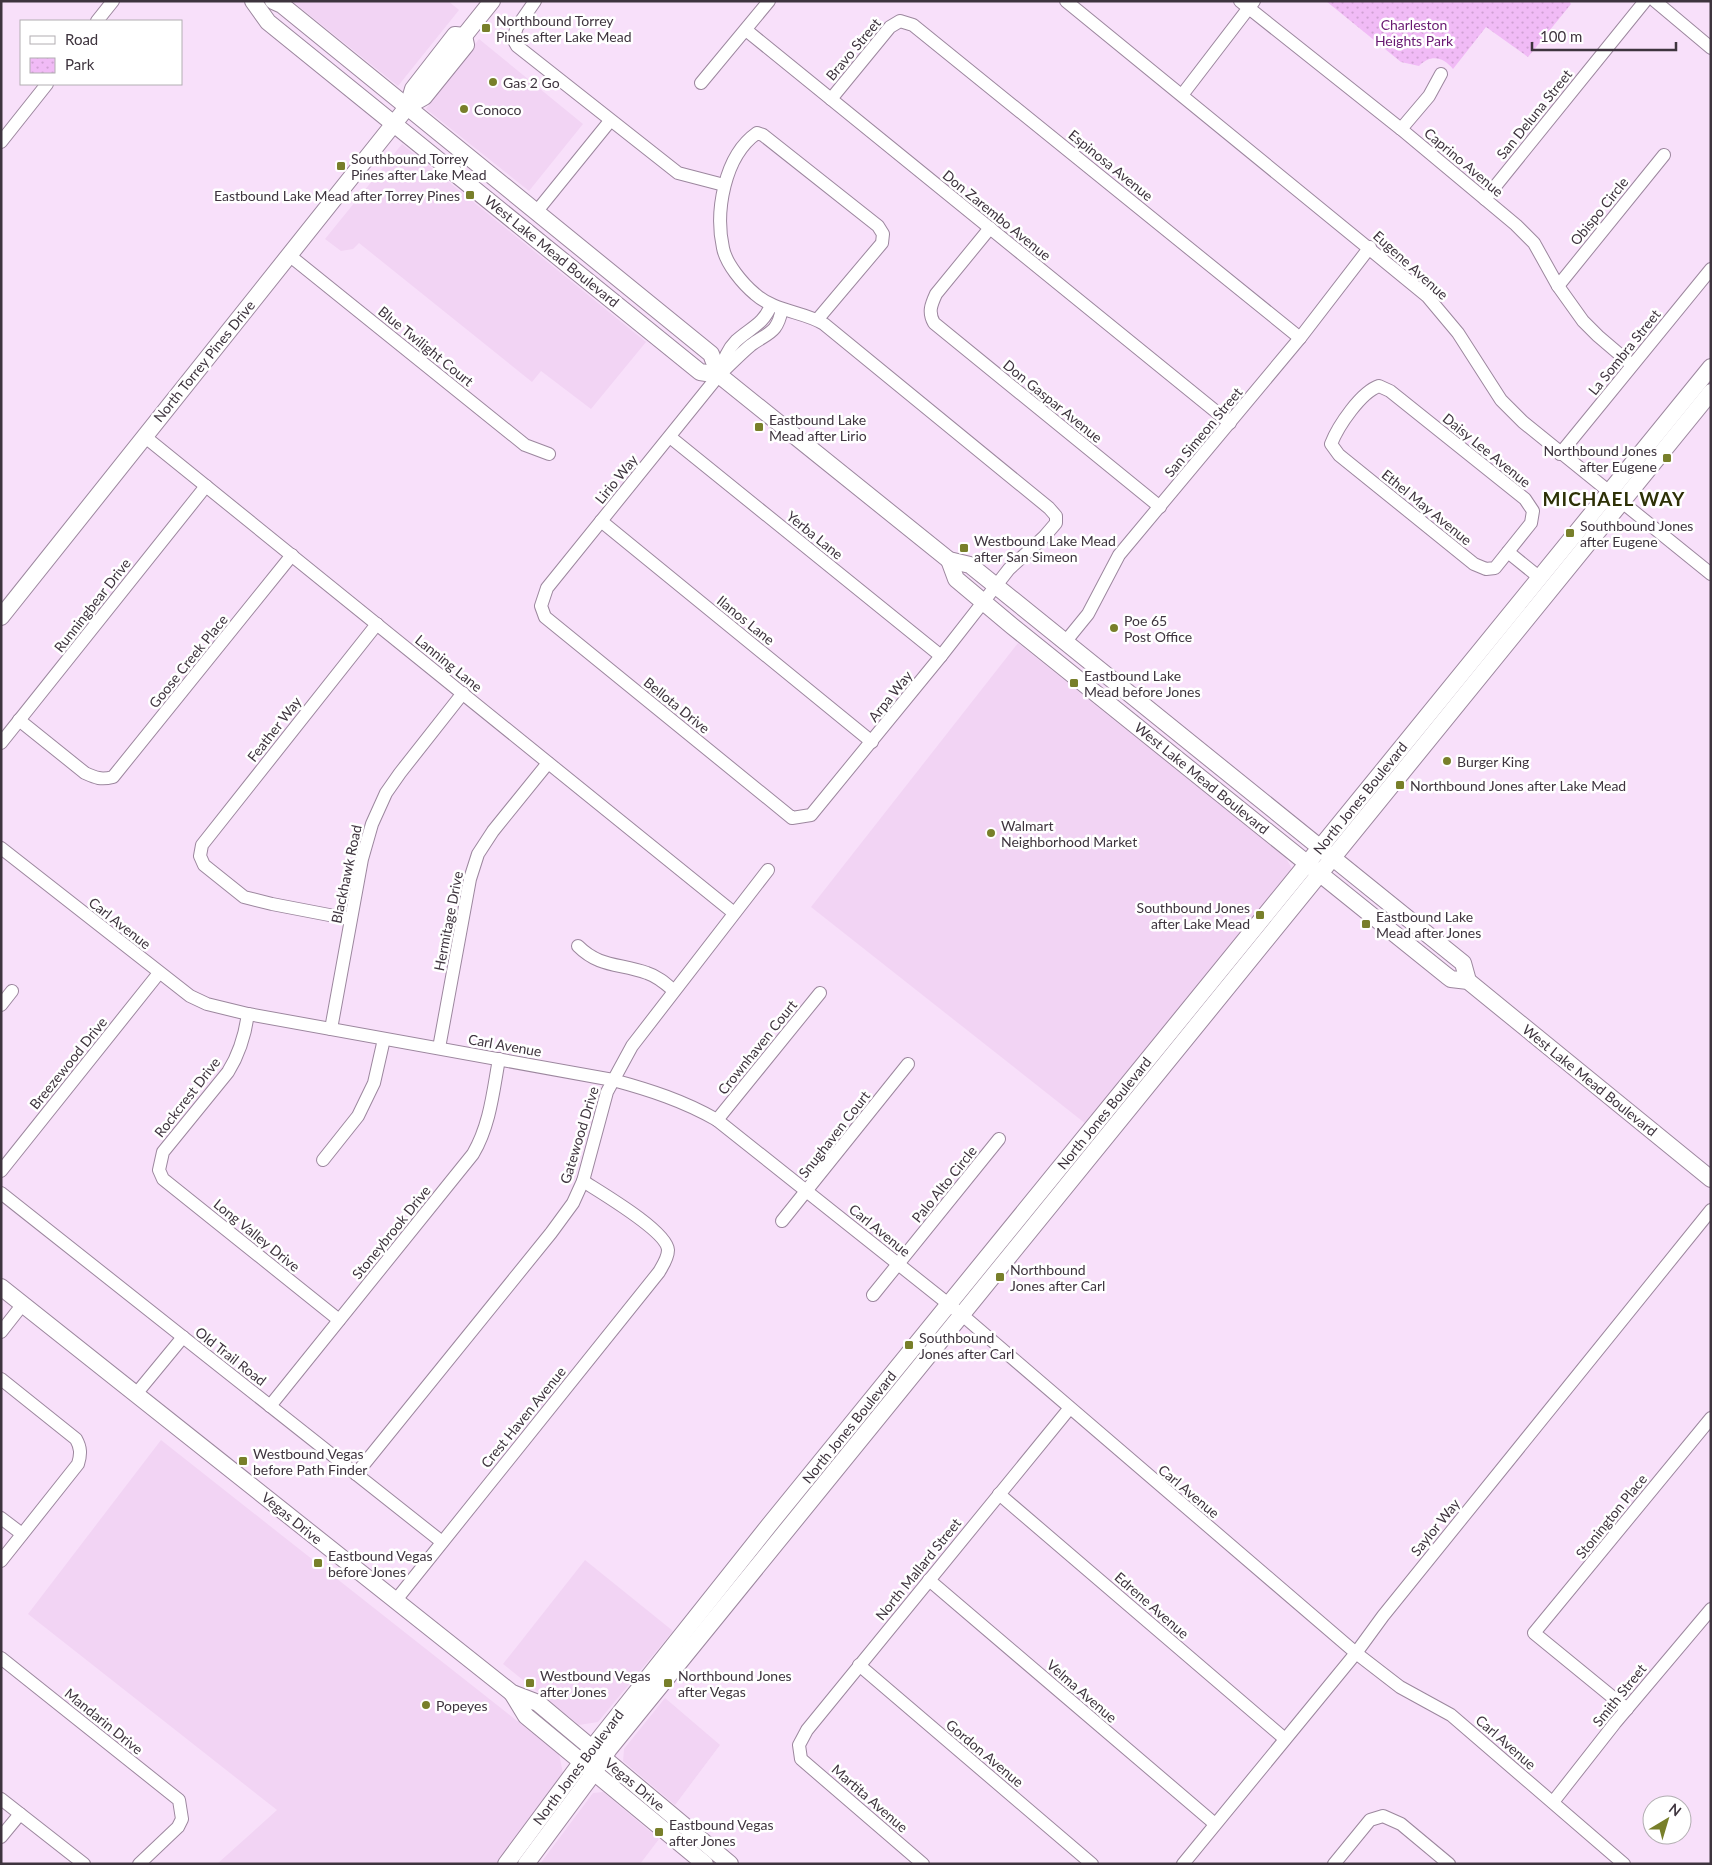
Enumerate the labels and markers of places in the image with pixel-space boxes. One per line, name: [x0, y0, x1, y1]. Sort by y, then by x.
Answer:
place label: Northbound Torrey Pines after Lake Mead: [496, 12, 632, 45]
marker: Northbound Torrey Pines after Lake Mead: [480, 22, 492, 34]
place label: Gas 2 Go: [503, 74, 560, 91]
marker: Gas 2 Go: [487, 76, 499, 88]
place label: Conoco: [474, 101, 521, 118]
marker: Conoco: [458, 103, 470, 115]
place label: Southbound Torrey Pines after Lake Mead: [351, 150, 487, 183]
marker: Southbound Torrey Pines after Lake Mead: [335, 160, 347, 172]
place label: Eastbound Lake Mead after Torrey Pines: [214, 187, 460, 204]
marker: Eastbound Lake Mead after Torrey Pines: [464, 189, 476, 201]
place label: Eastbound Lake Mead after Lirio: [769, 411, 867, 444]
marker: Eastbound Lake Mead after Lirio: [753, 421, 765, 433]
place label: Northbound Jones after Eugene: [1543, 442, 1657, 475]
marker: Northbound Jones after Eugene: [1661, 452, 1673, 464]
place label: Southbound Jones after Eugene: [1580, 517, 1693, 550]
marker: Southbound Jones after Eugene: [1564, 527, 1576, 539]
place label: Westbound Lake Mead after San Simeon: [974, 532, 1116, 565]
marker: Westbound Lake Mead after San Simeon: [958, 542, 970, 554]
place label: Poe 65 Post Office: [1124, 612, 1192, 645]
marker: Poe 65 Post Office: [1108, 622, 1120, 634]
place label: Eastbound Lake Mead before Jones: [1084, 667, 1201, 700]
marker: Eastbound Lake Mead before Jones: [1068, 677, 1080, 689]
place label: Burger King: [1457, 753, 1529, 770]
marker: Burger King: [1441, 755, 1453, 767]
place label: Northbound Jones after Lake Mead: [1410, 777, 1626, 794]
marker: Northbound Jones after Lake Mead: [1394, 779, 1406, 791]
place label: Walmart Neighborhood Market: [1001, 817, 1137, 850]
marker: Walmart Neighborhood Market: [985, 827, 997, 839]
place label: Southbound Jones after Lake Mead: [1137, 899, 1250, 932]
place label: Eastbound Lake Mead after Jones: [1376, 908, 1481, 941]
marker: Southbound Jones after Lake Mead: [1254, 909, 1266, 921]
marker: Eastbound Lake Mead after Jones: [1360, 918, 1372, 930]
place label: Northbound Jones after Carl: [1010, 1261, 1105, 1294]
marker: Northbound Jones after Carl: [994, 1271, 1006, 1283]
place label: Southbound Jones after Carl: [919, 1329, 1014, 1362]
marker: Southbound Jones after Carl: [903, 1339, 915, 1351]
place label: Westbound Vegas before Path Finder: [253, 1445, 367, 1478]
marker: Westbound Vegas before Path Finder: [237, 1455, 249, 1467]
place label: Eastbound Vegas before Jones: [328, 1547, 432, 1580]
marker: Eastbound Vegas before Jones: [312, 1557, 324, 1569]
place label: Westbound Vegas after Jones: [540, 1667, 651, 1700]
place label: Northbound Jones after Vegas: [678, 1667, 792, 1700]
marker: Westbound Vegas after Jones: [524, 1677, 536, 1689]
marker: Northbound Jones after Vegas: [662, 1677, 674, 1689]
place label: Popeyes: [436, 1697, 488, 1714]
marker: Popeyes: [420, 1699, 432, 1711]
place label: Eastbound Vegas after Jones: [669, 1816, 773, 1849]
marker: Eastbound Vegas after Jones: [653, 1826, 665, 1838]

